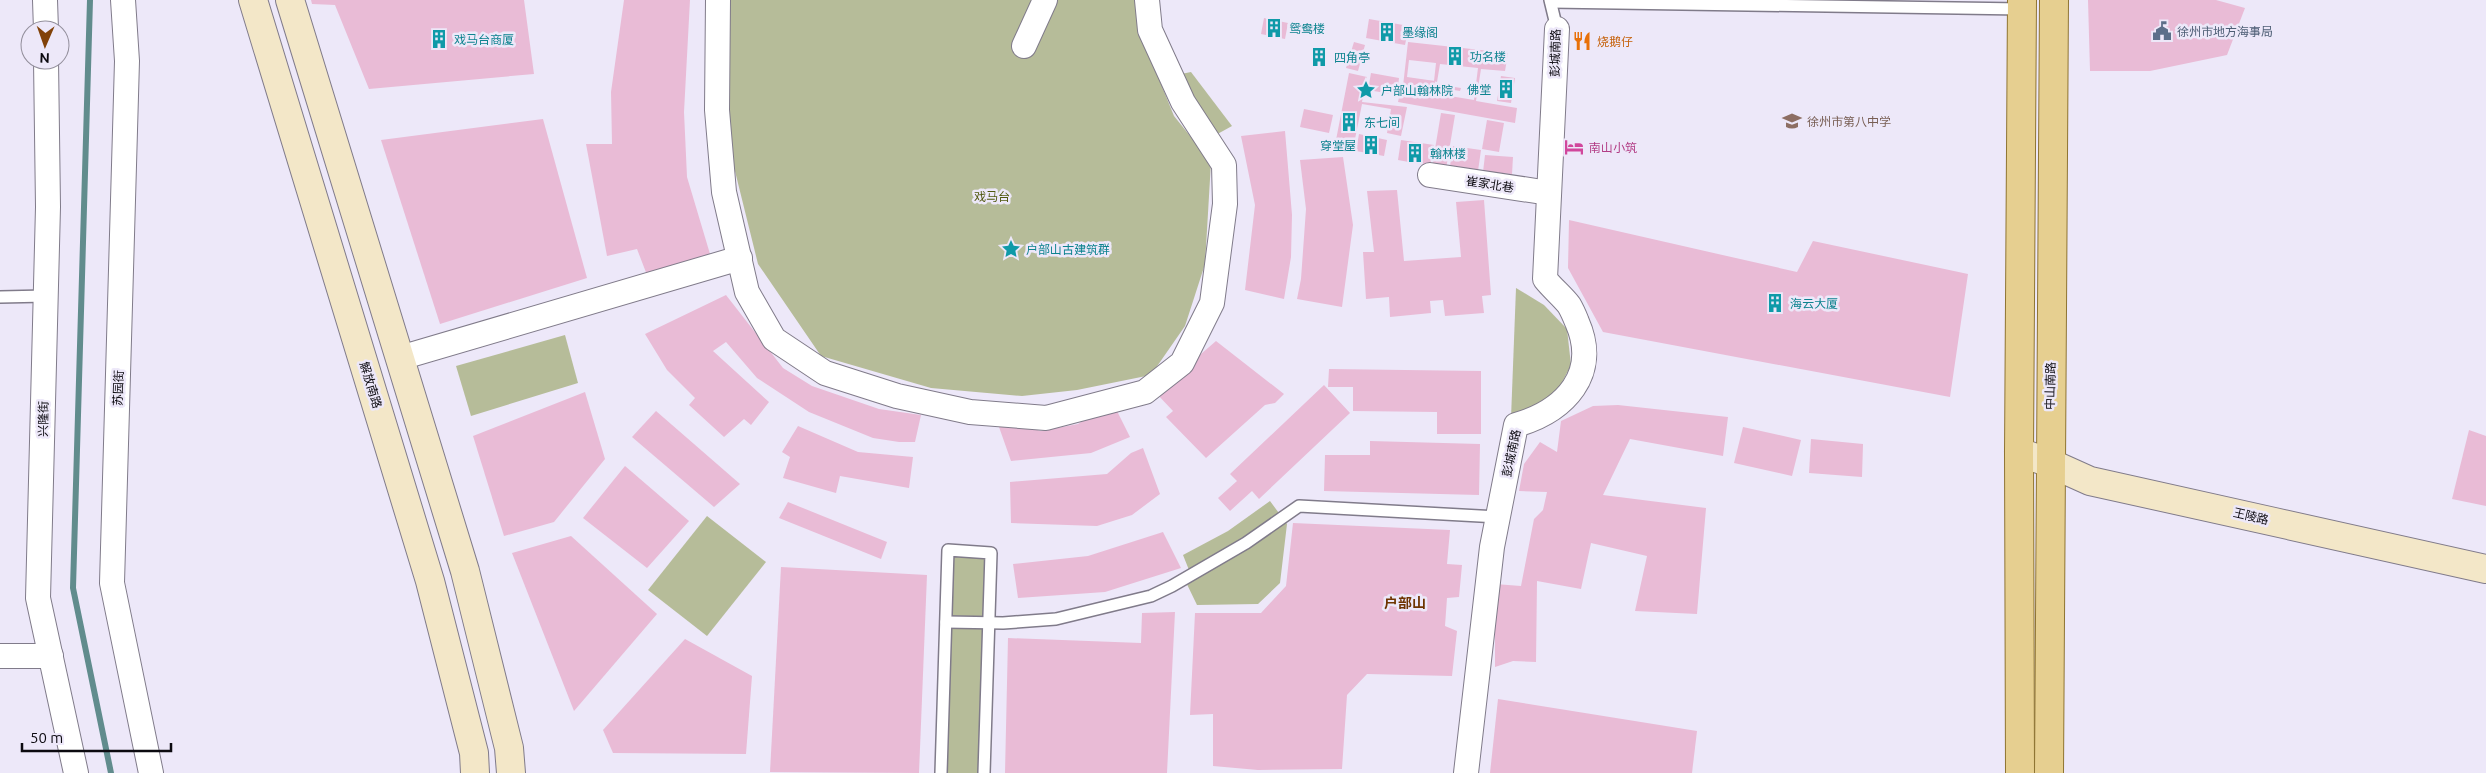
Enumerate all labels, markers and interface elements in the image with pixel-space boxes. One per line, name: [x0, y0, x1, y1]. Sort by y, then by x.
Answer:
building icon: 鸳鸯楼: [1263, 17, 1285, 39]
north arrow: [20, 20, 70, 70]
public building icon: 徐州市地方海事局: [2151, 20, 2173, 42]
building icon: 墨缘阁: [1376, 21, 1398, 43]
place label: 鸳鸯楼: [1289, 22, 1325, 35]
place label: 徐州市地方海事局: [2177, 25, 2273, 38]
place label: 墨缘阁: [1402, 26, 1438, 39]
building icon: 戏马台商厦: [428, 28, 450, 50]
street label: 彭城南路: [1548, 29, 1562, 77]
restaurant icon: 烧鹅仔: [1571, 30, 1593, 52]
place label: 戏马台商厦: [454, 33, 514, 46]
place label: 烧鹅仔: [1597, 35, 1633, 48]
building icon: 功名楼: [1444, 45, 1466, 67]
building icon: 四角亭: [1308, 46, 1330, 68]
text: N: [39, 50, 50, 66]
place label: 功名楼: [1470, 50, 1506, 63]
place label: 四角亭: [1334, 51, 1370, 64]
building icon: 佛堂: [1495, 78, 1517, 100]
place icon: 户部山翰林院: [1355, 79, 1377, 101]
place label: 佛堂: [1467, 83, 1491, 96]
place label: 户部山翰林院: [1381, 84, 1453, 97]
school or university icon: 徐州市第八中学: [1781, 110, 1803, 132]
building icon: 东七间: [1338, 111, 1360, 133]
place label: 徐州市第八中学: [1807, 115, 1891, 128]
place label: 东七间: [1364, 116, 1400, 129]
building icon: 穿堂屋: [1360, 134, 1382, 156]
hotel icon: 南山小筑: [1563, 136, 1585, 158]
place label: 穿堂屋: [1320, 139, 1356, 152]
place label: 南山小筑: [1589, 141, 1637, 154]
building icon: 翰林楼: [1404, 142, 1426, 164]
place label: 翰林楼: [1430, 147, 1466, 160]
street label: 崔家北巷: [1465, 174, 1515, 194]
park label: 戏马台: [974, 190, 1010, 203]
place icon: 户部山古建筑群: [1000, 238, 1022, 260]
place label: 户部山古建筑群: [1026, 243, 1110, 256]
building icon: 海云大厦: [1764, 292, 1786, 314]
place label: 海云大厦: [1790, 297, 1838, 310]
street label: 解放南路: [358, 360, 384, 410]
street label: 中山南路: [2043, 362, 2057, 410]
street label: 苏园街: [111, 370, 125, 406]
street label: 兴隆街: [36, 401, 50, 437]
street label: 彭城南路: [1500, 428, 1522, 478]
street label: 王陵路: [2232, 506, 2270, 526]
district label: 户部山: [1384, 595, 1426, 611]
scale bar: [22, 720, 171, 752]
text: 50 m: [30, 729, 63, 746]

